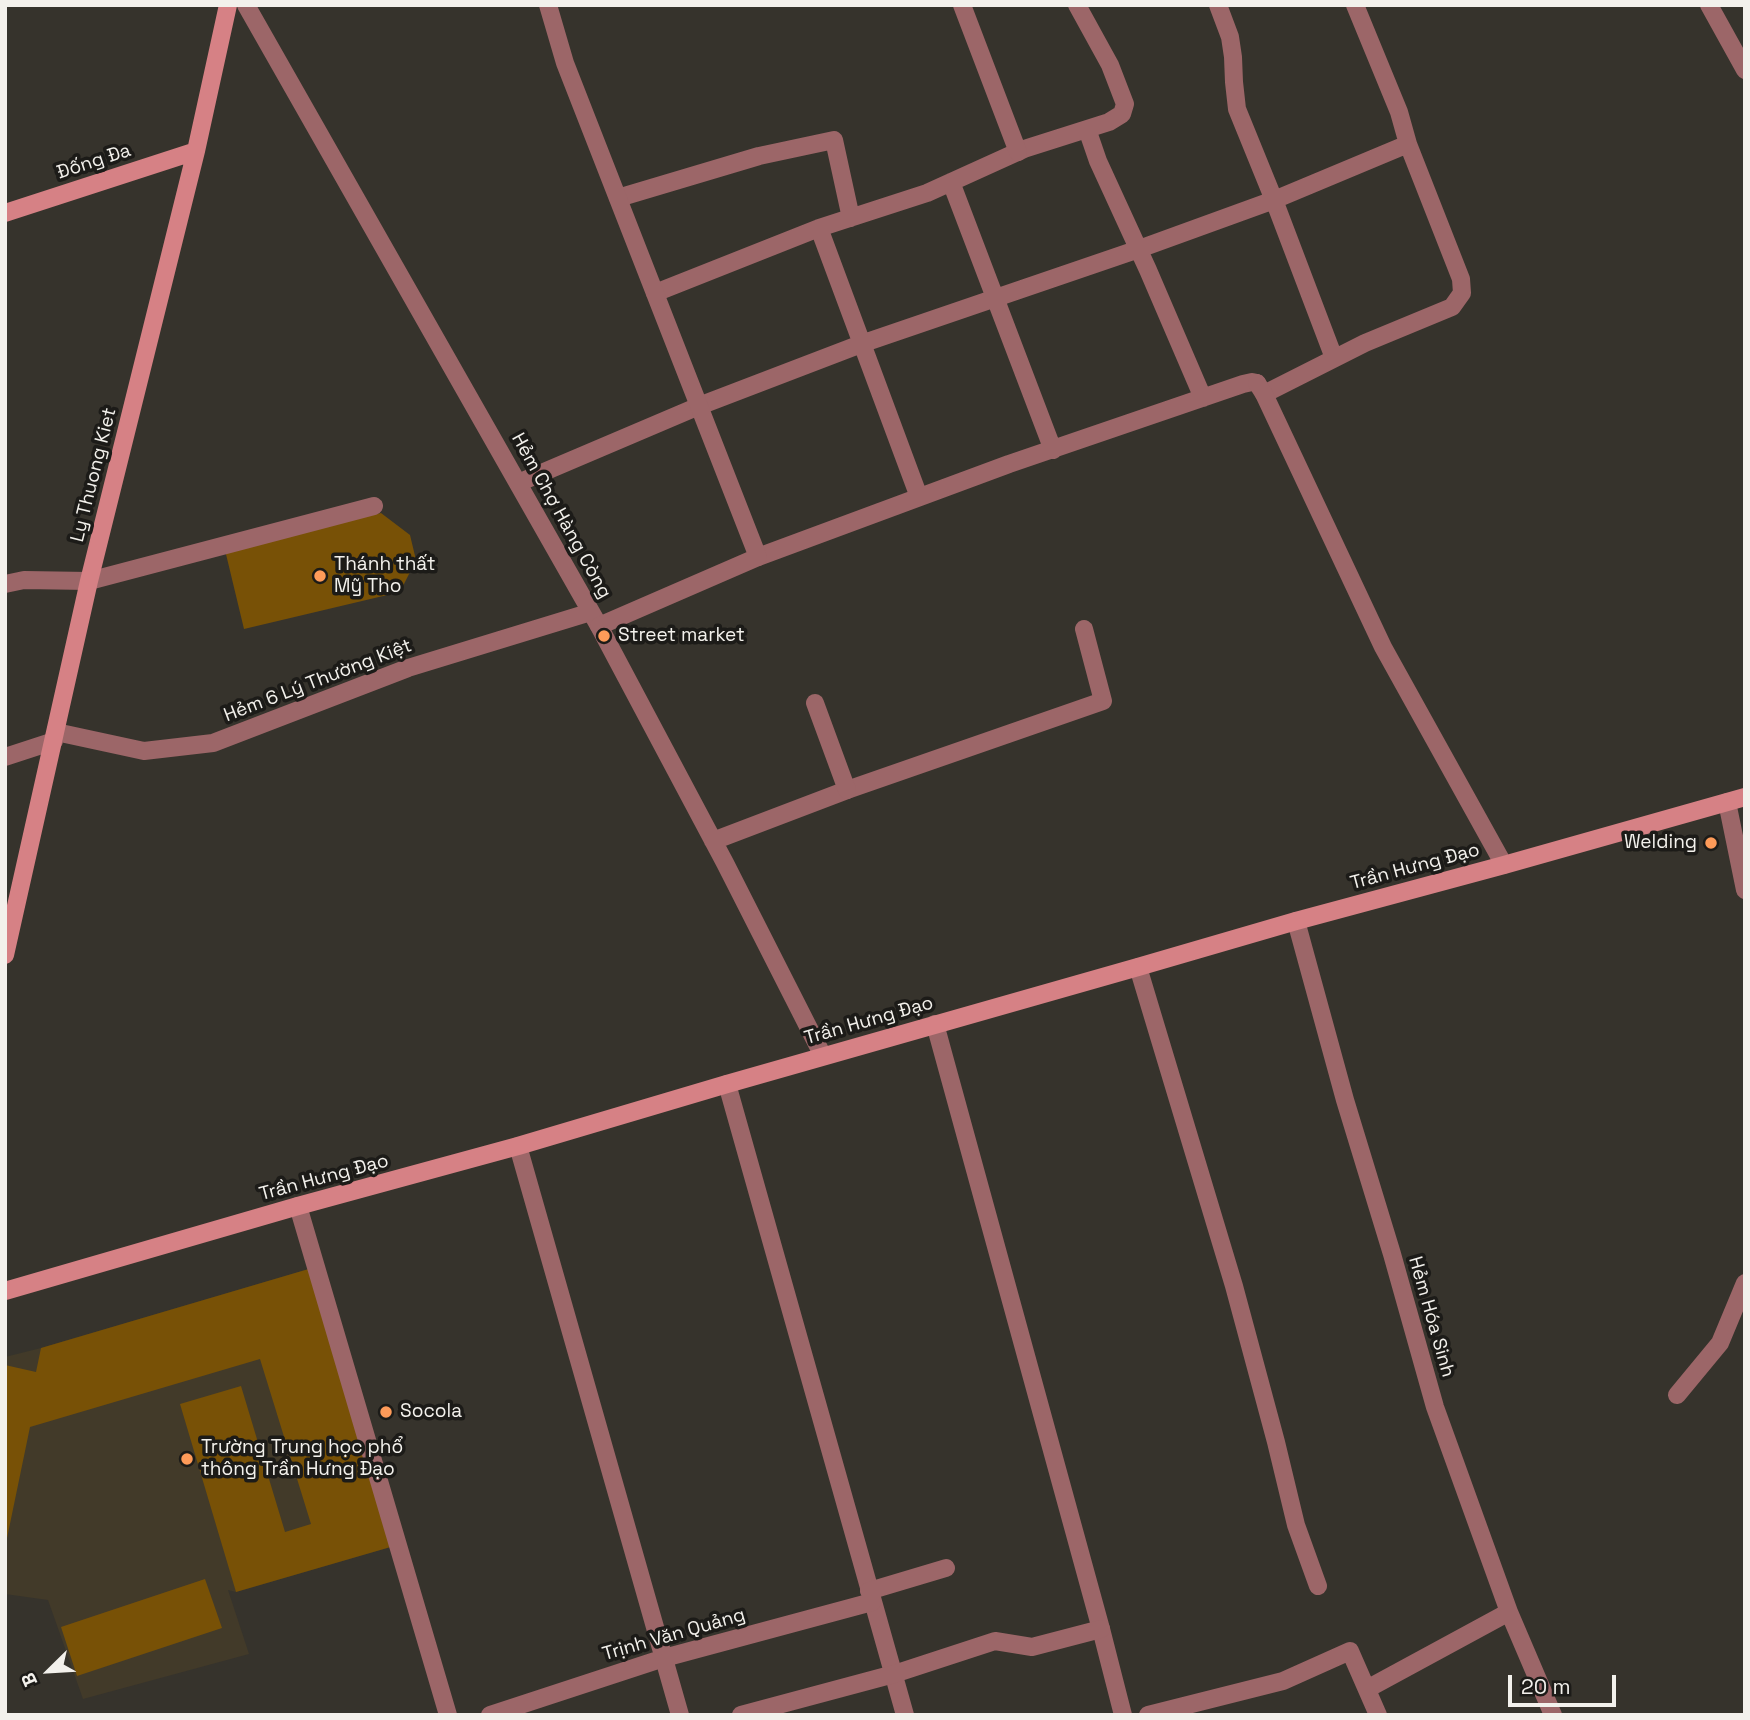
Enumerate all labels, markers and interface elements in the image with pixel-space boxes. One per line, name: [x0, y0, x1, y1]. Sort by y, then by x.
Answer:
street label: Đống Đa: [54, 139, 134, 185]
street label: Ly Thuong Kiet: [66, 406, 122, 544]
street label: Hẻm Chợ Hàng Còng: [506, 429, 616, 603]
place label: Thánh thất Mỹ Tho: [334, 554, 435, 598]
marker: Thánh thất Mỹ Tho: [312, 568, 328, 584]
place label: Street market: [618, 625, 745, 647]
marker: Street market: [596, 628, 612, 644]
street label: Hẻm 6 Lý Thường Kiệt: [221, 635, 415, 727]
place label: Welding: [1624, 832, 1697, 854]
marker: Welding: [1703, 835, 1719, 851]
street label: Trần Hưng Đạo: [1348, 839, 1482, 895]
street label: Trần Hưng Đạo: [802, 992, 936, 1050]
street label: Trần Hưng Đạo: [257, 1150, 391, 1206]
street label: Hẻm Hóa Sinh: [1403, 1254, 1459, 1380]
place label: Socola: [400, 1401, 462, 1423]
marker: Socola: [378, 1404, 394, 1420]
place label: Trường Trung học phổ thông Trần Hưng Đạo: [201, 1437, 403, 1481]
marker: Trường Trung học phổ thông Trần Hưng Đạo: [179, 1451, 195, 1467]
street label: Trịnh Văn Quảng: [600, 1604, 748, 1666]
north arrow: [14, 1636, 84, 1706]
scale bar: [1512, 1660, 1620, 1704]
text: B: [15, 1669, 43, 1691]
text: 20 m: [1521, 1673, 1571, 1700]

